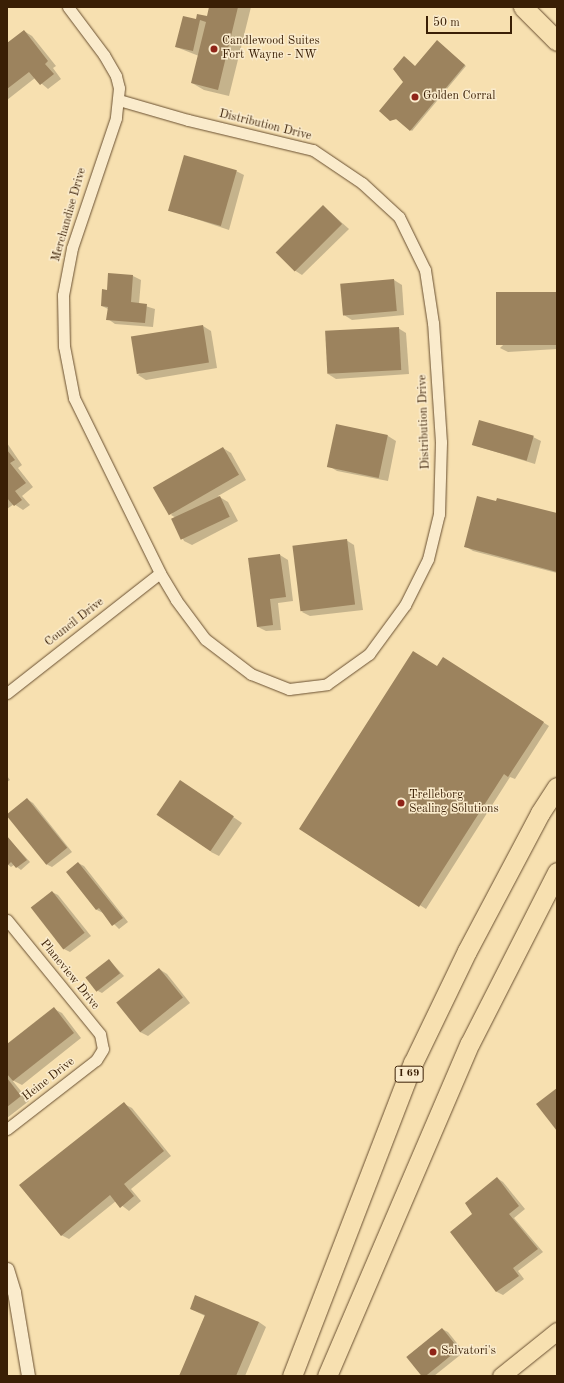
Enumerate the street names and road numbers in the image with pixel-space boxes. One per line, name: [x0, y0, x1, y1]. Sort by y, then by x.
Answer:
street label: Distribution Drive: [217, 108, 313, 144]
street label: Merchandise Drive: [50, 166, 90, 264]
street label: Distribution Drive: [416, 374, 434, 470]
street label: Council Drive: [43, 596, 107, 650]
street label: Planeview Drive: [36, 937, 102, 1013]
street label: Heine Drive: [20, 1055, 78, 1105]
road number: I 69: [394, 1065, 424, 1083]

